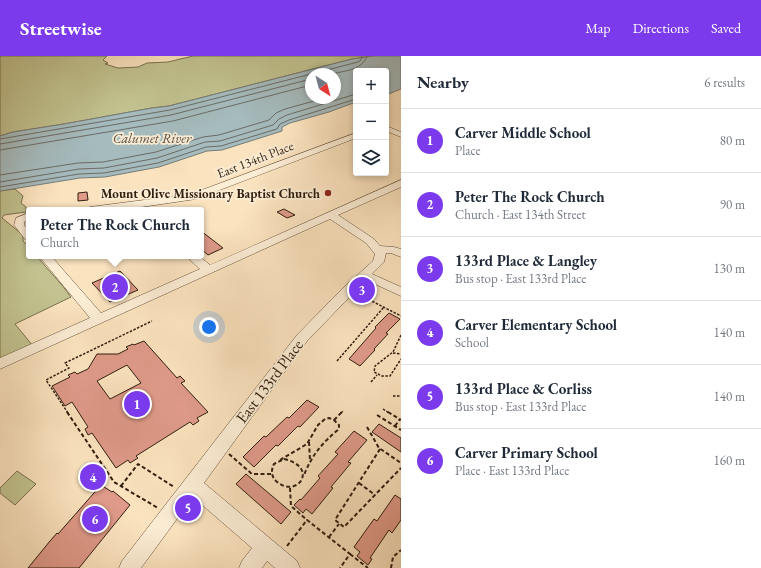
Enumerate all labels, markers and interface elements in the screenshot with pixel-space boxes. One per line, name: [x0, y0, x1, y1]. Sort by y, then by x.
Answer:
text: Streetwise: [20, 16, 102, 41]
text: Map: [585, 19, 611, 37]
text: Directions: [633, 19, 689, 37]
text: Saved: [711, 19, 741, 37]
north arrow: [305, 68, 341, 104]
map controls: [353, 68, 389, 176]
button: +: [353, 68, 389, 104]
text: Nearby: [417, 71, 469, 93]
text: 6 results: [704, 74, 745, 91]
button: −: [353, 104, 389, 140]
text: Carver Middle School: [455, 123, 591, 142]
water label: Calumet River: [113, 129, 192, 147]
text: 1: [427, 132, 433, 149]
text: 80 m: [720, 132, 745, 149]
street label: East 134th Place: [214, 137, 296, 182]
button: layers: [353, 140, 389, 176]
text: Place: [455, 142, 481, 159]
place label: Mount Olive Missionary Baptist Church: [101, 185, 321, 202]
text: Peter The Rock Church: [455, 187, 605, 206]
marker: Mount Olive Missionary Baptist Church: [323, 188, 333, 198]
text: 2: [427, 196, 433, 213]
text: 90 m: [720, 196, 745, 213]
text: Church · East 134th Street: [455, 206, 586, 223]
popup: [26, 207, 204, 259]
text: Peter The Rock Church: [40, 215, 190, 234]
text: Church: [40, 234, 79, 251]
text: 133rd Place & Langley: [455, 251, 597, 270]
text: 3: [427, 260, 433, 277]
text: 130 m: [714, 260, 745, 277]
text: Bus stop · East 133rd Place: [455, 270, 586, 287]
pin: 2: [102, 272, 128, 302]
pin: 3: [349, 275, 375, 305]
text: Carver Elementary School: [455, 315, 617, 334]
your location: [199, 317, 219, 337]
text: 4: [427, 324, 433, 341]
text: 140 m: [714, 324, 745, 341]
text: School: [455, 334, 489, 351]
street label: East 133rd Place: [231, 335, 308, 427]
text: 133rd Place & Corliss: [455, 379, 592, 398]
text: 5: [427, 388, 433, 405]
text: 140 m: [714, 388, 745, 405]
pin: 1: [124, 389, 150, 419]
text: Bus stop · East 133rd Place: [455, 398, 586, 415]
text: Carver Primary School: [455, 443, 598, 462]
text: 6: [427, 452, 433, 469]
text: 160 m: [714, 452, 745, 469]
pin: 4: [80, 462, 106, 492]
text: Place · East 133rd Place: [455, 462, 569, 479]
pin: 5: [175, 493, 201, 523]
pin: 6: [82, 504, 108, 534]

